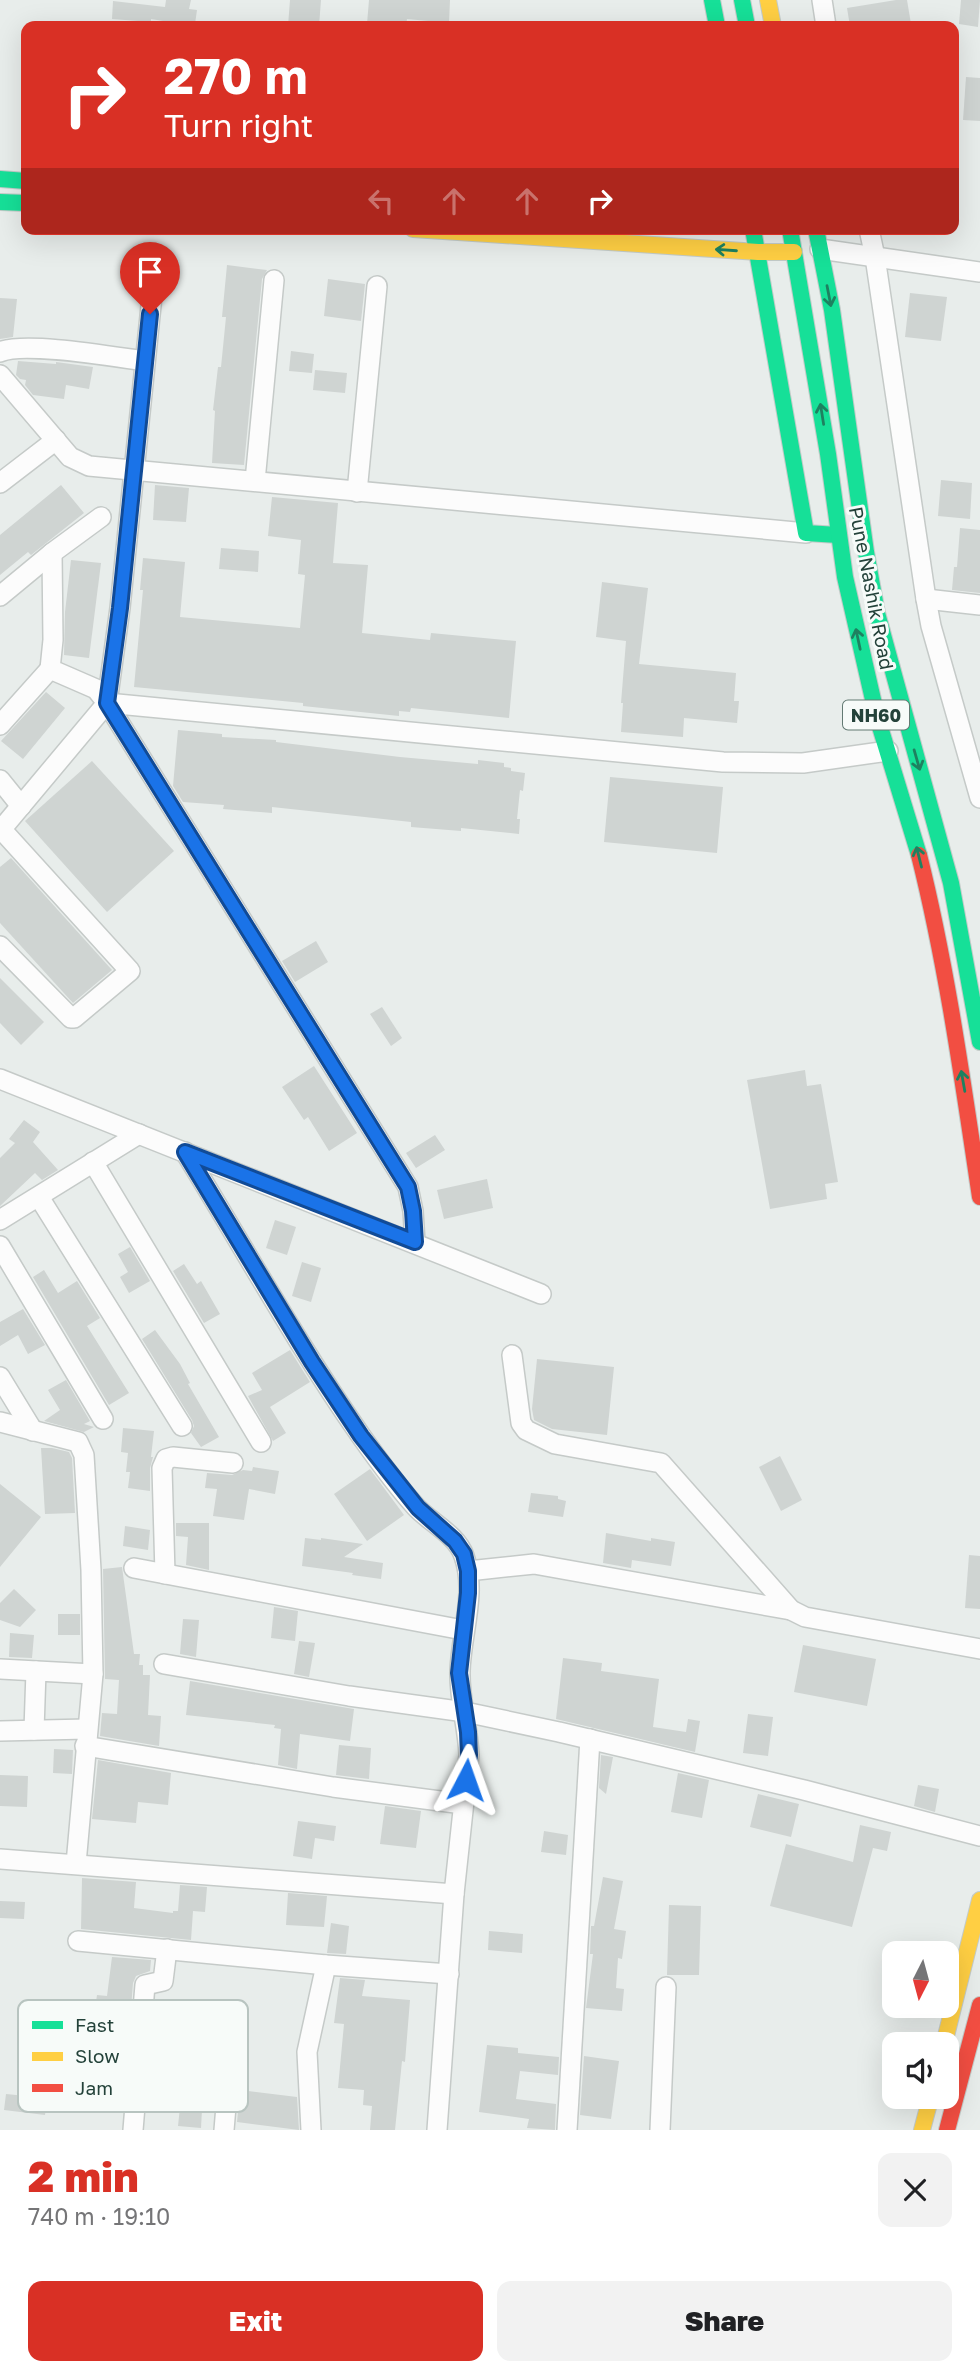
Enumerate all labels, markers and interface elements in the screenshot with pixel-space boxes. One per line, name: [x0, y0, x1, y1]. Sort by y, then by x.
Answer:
text: 270 m: [164, 46, 308, 105]
icon: right: [49, 49, 140, 140]
text: Turn right: [164, 106, 313, 144]
icon: left: [362, 182, 400, 220]
icon: ahead: [435, 182, 473, 220]
icon: ahead: [508, 182, 546, 220]
icon: right: [581, 182, 619, 220]
pin: [120, 242, 180, 314]
one-way arrow: [715, 243, 738, 256]
icon: arrive: [131, 253, 169, 291]
one-way arrow: [823, 284, 837, 307]
one-way arrow: [815, 403, 828, 426]
street label: Pune Nashik Road: [845, 505, 899, 671]
one-way arrow: [851, 628, 864, 651]
road number: NH60: [843, 700, 909, 730]
one-way arrow: [912, 748, 925, 770]
one-way arrow: [912, 847, 925, 869]
one-way arrow: [955, 1070, 969, 1093]
position arrow: [429, 1743, 503, 1817]
north arrow: [882, 1941, 959, 2018]
map controls: [882, 1941, 959, 2109]
legend: [18, 2000, 248, 2112]
text: Fast: [75, 2013, 114, 2036]
button: sound: [882, 2032, 959, 2109]
text: Slow: [75, 2044, 120, 2067]
text: Jam: [75, 2076, 113, 2099]
text: 2 min: [28, 2151, 139, 2201]
button: close: [878, 2153, 952, 2227]
text: 740 m · 19:10: [28, 2202, 170, 2230]
button: Exit: [28, 2281, 483, 2361]
button: Share: [497, 2281, 952, 2361]

